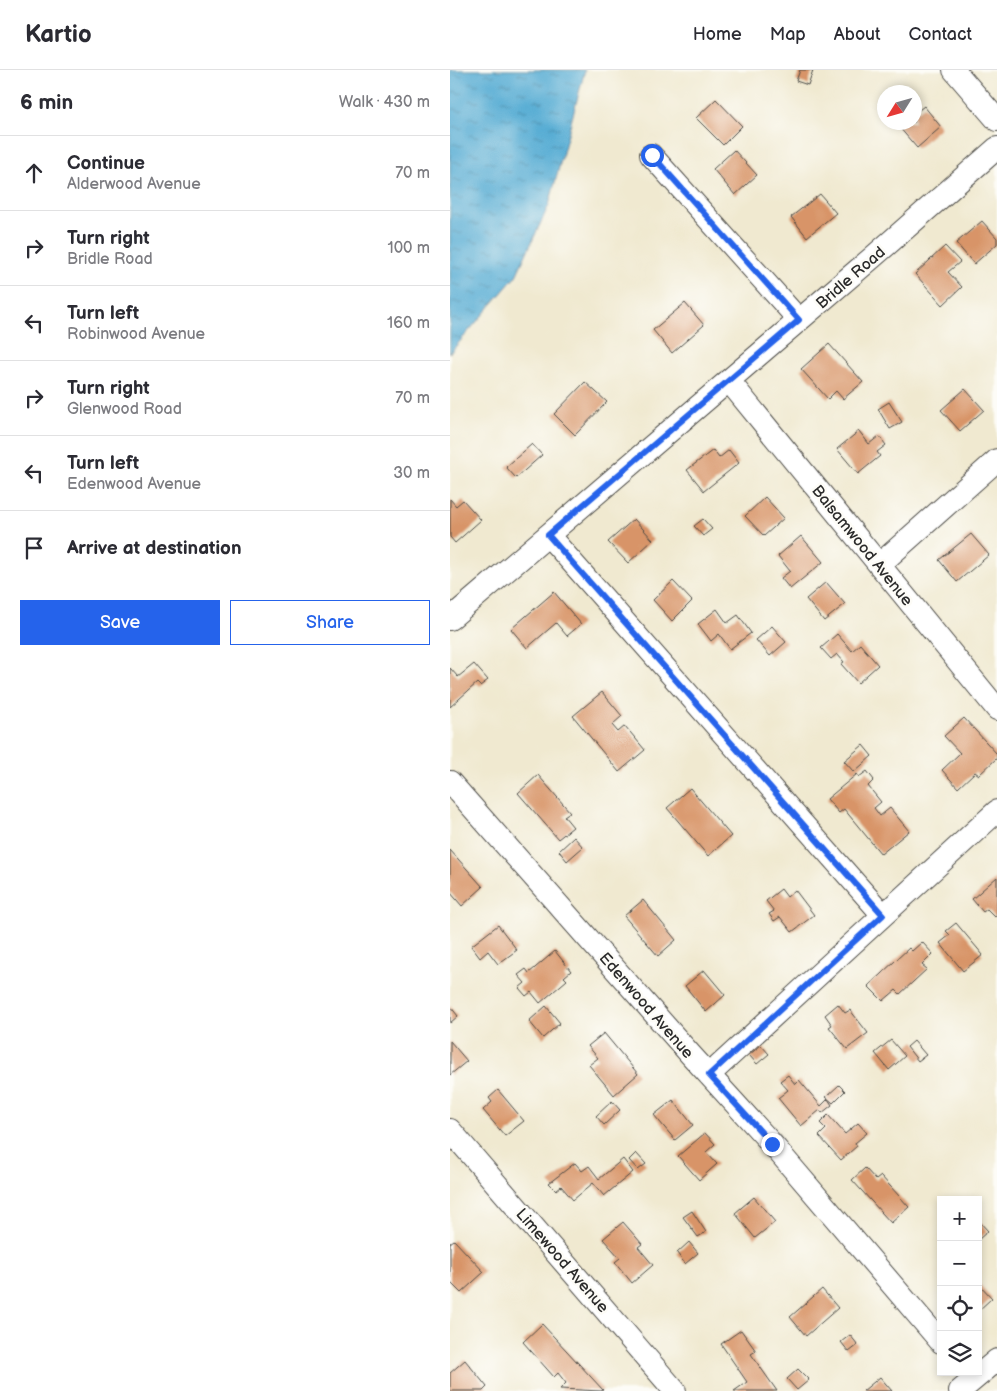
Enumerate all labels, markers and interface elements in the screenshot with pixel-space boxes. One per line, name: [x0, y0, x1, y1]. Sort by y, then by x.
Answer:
text: Kartio: [25, 20, 92, 49]
text: Home: [693, 24, 742, 45]
text: Map: [770, 24, 806, 45]
text: About: [834, 24, 881, 45]
text: Contact: [909, 24, 972, 45]
north arrow: [877, 85, 922, 130]
text: 6 min: [20, 90, 73, 115]
text: Walk · 430 m: [339, 93, 430, 112]
route start: [641, 144, 664, 167]
text: Continue: [67, 152, 145, 175]
icon: ahead: [20, 159, 48, 187]
text: 70 m: [395, 164, 430, 183]
text: Alderwood Avenue: [67, 175, 201, 194]
text: Turn right: [67, 227, 150, 250]
icon: right: [20, 234, 48, 262]
text: 100 m: [387, 239, 430, 258]
street label: Bridle Road: [812, 243, 890, 313]
text: Bridle Road: [67, 250, 153, 269]
text: Turn left: [67, 302, 139, 325]
icon: left: [20, 309, 48, 337]
text: 160 m: [387, 314, 430, 333]
text: Robinwood Avenue: [67, 325, 205, 344]
text: Turn right: [67, 377, 150, 400]
icon: right: [20, 384, 48, 412]
text: 70 m: [395, 389, 430, 408]
text: Glenwood Road: [67, 400, 182, 419]
text: Turn left: [67, 452, 139, 475]
icon: left: [20, 459, 48, 487]
text: 30 m: [393, 464, 430, 483]
text: Edenwood Avenue: [67, 475, 201, 494]
street label: Balsamwood Avenue: [807, 482, 917, 610]
icon: arrive: [20, 534, 48, 562]
text: Arrive at destination: [67, 537, 242, 560]
button: Save: [20, 600, 220, 645]
button: Share: [230, 600, 430, 645]
street label: Edenwood Avenue: [595, 949, 697, 1063]
route end: [761, 1133, 784, 1156]
map controls: [937, 1196, 982, 1376]
button: +: [937, 1196, 982, 1241]
street label: Limewood Avenue: [512, 1205, 613, 1317]
button: −: [937, 1241, 982, 1286]
button: locate: [937, 1286, 982, 1331]
button: layers: [937, 1331, 982, 1376]

